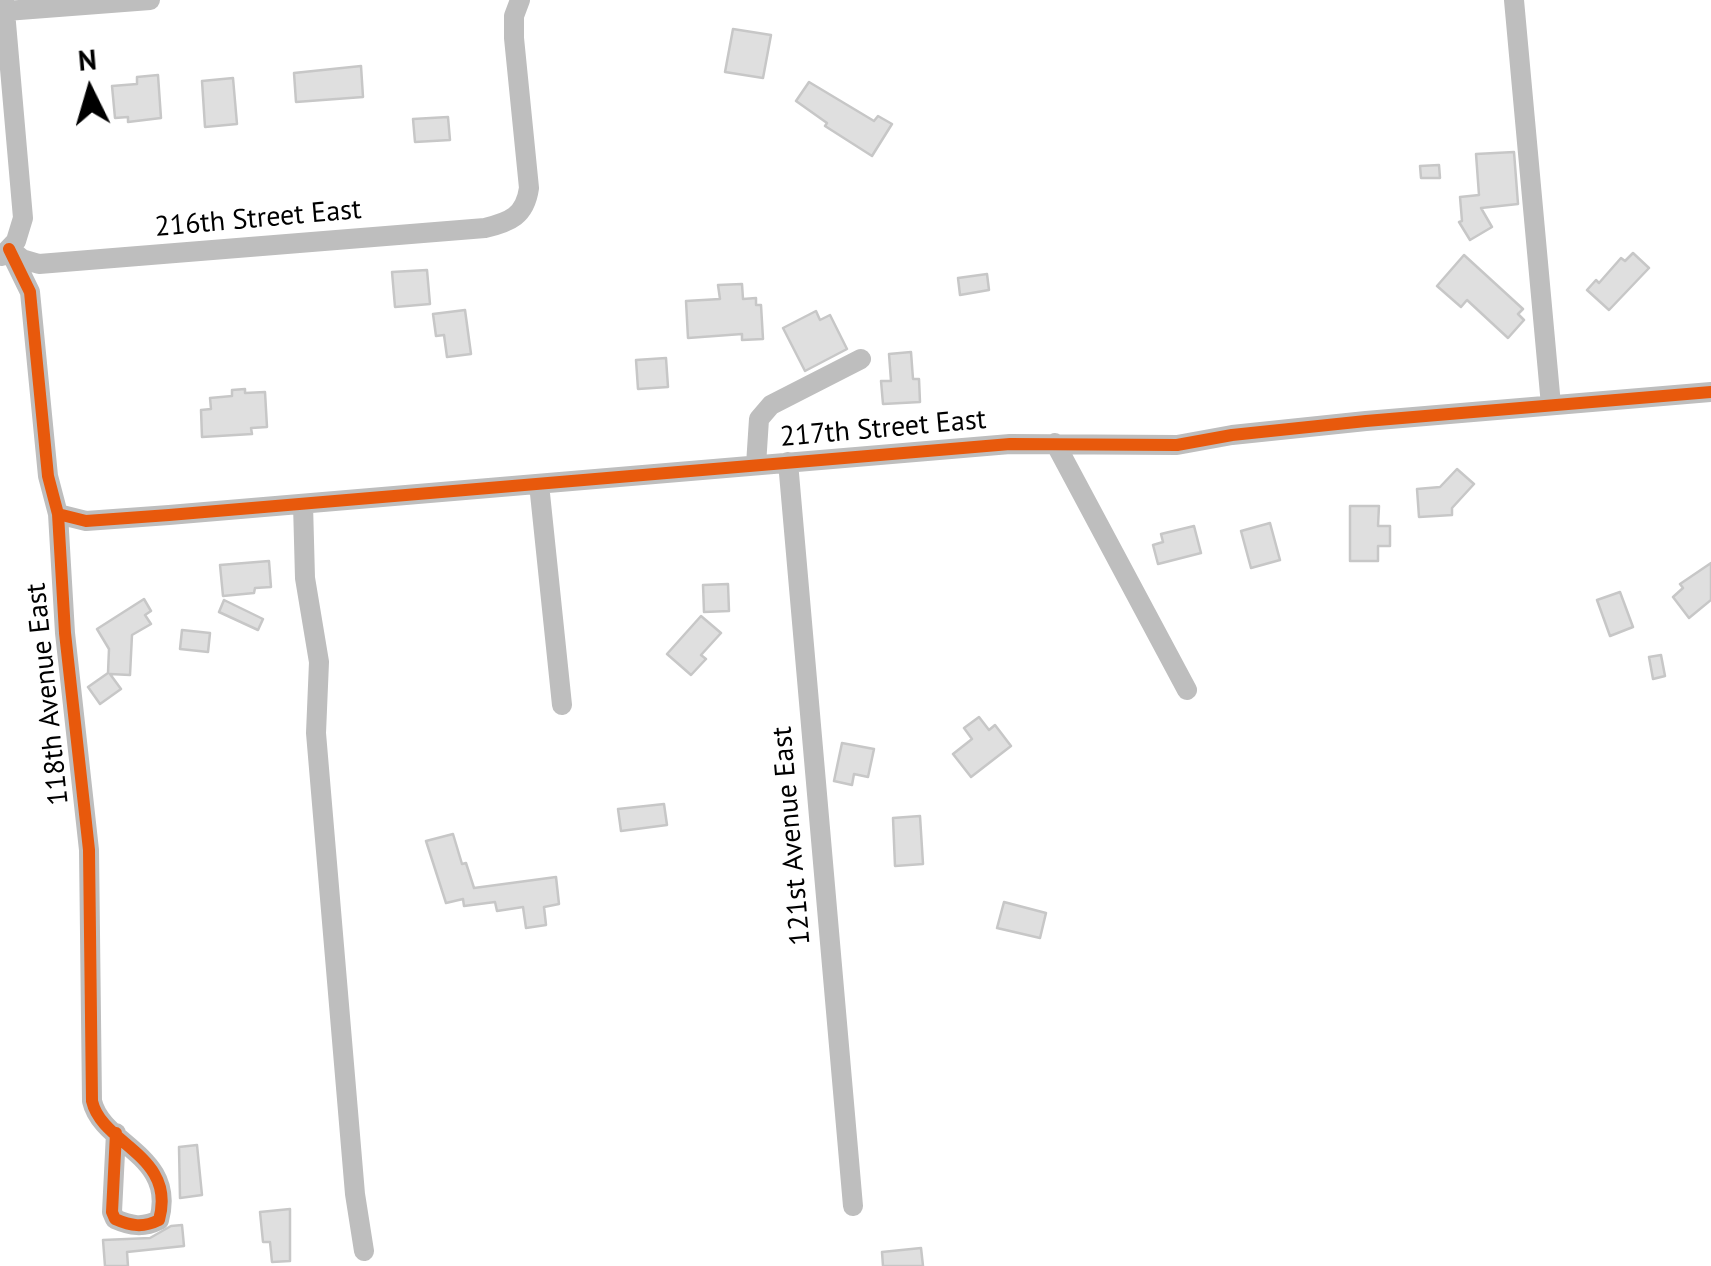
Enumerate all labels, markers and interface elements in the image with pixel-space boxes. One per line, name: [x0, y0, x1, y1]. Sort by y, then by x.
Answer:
north arrow: [40, 40, 140, 140]
text: N: [77, 40, 98, 79]
street label: 216th Street East: [153, 193, 363, 245]
street label: 217th Street East: [779, 403, 987, 455]
street label: 118th Avenue East: [20, 581, 76, 807]
street label: 121st Avenue East: [766, 725, 818, 947]

